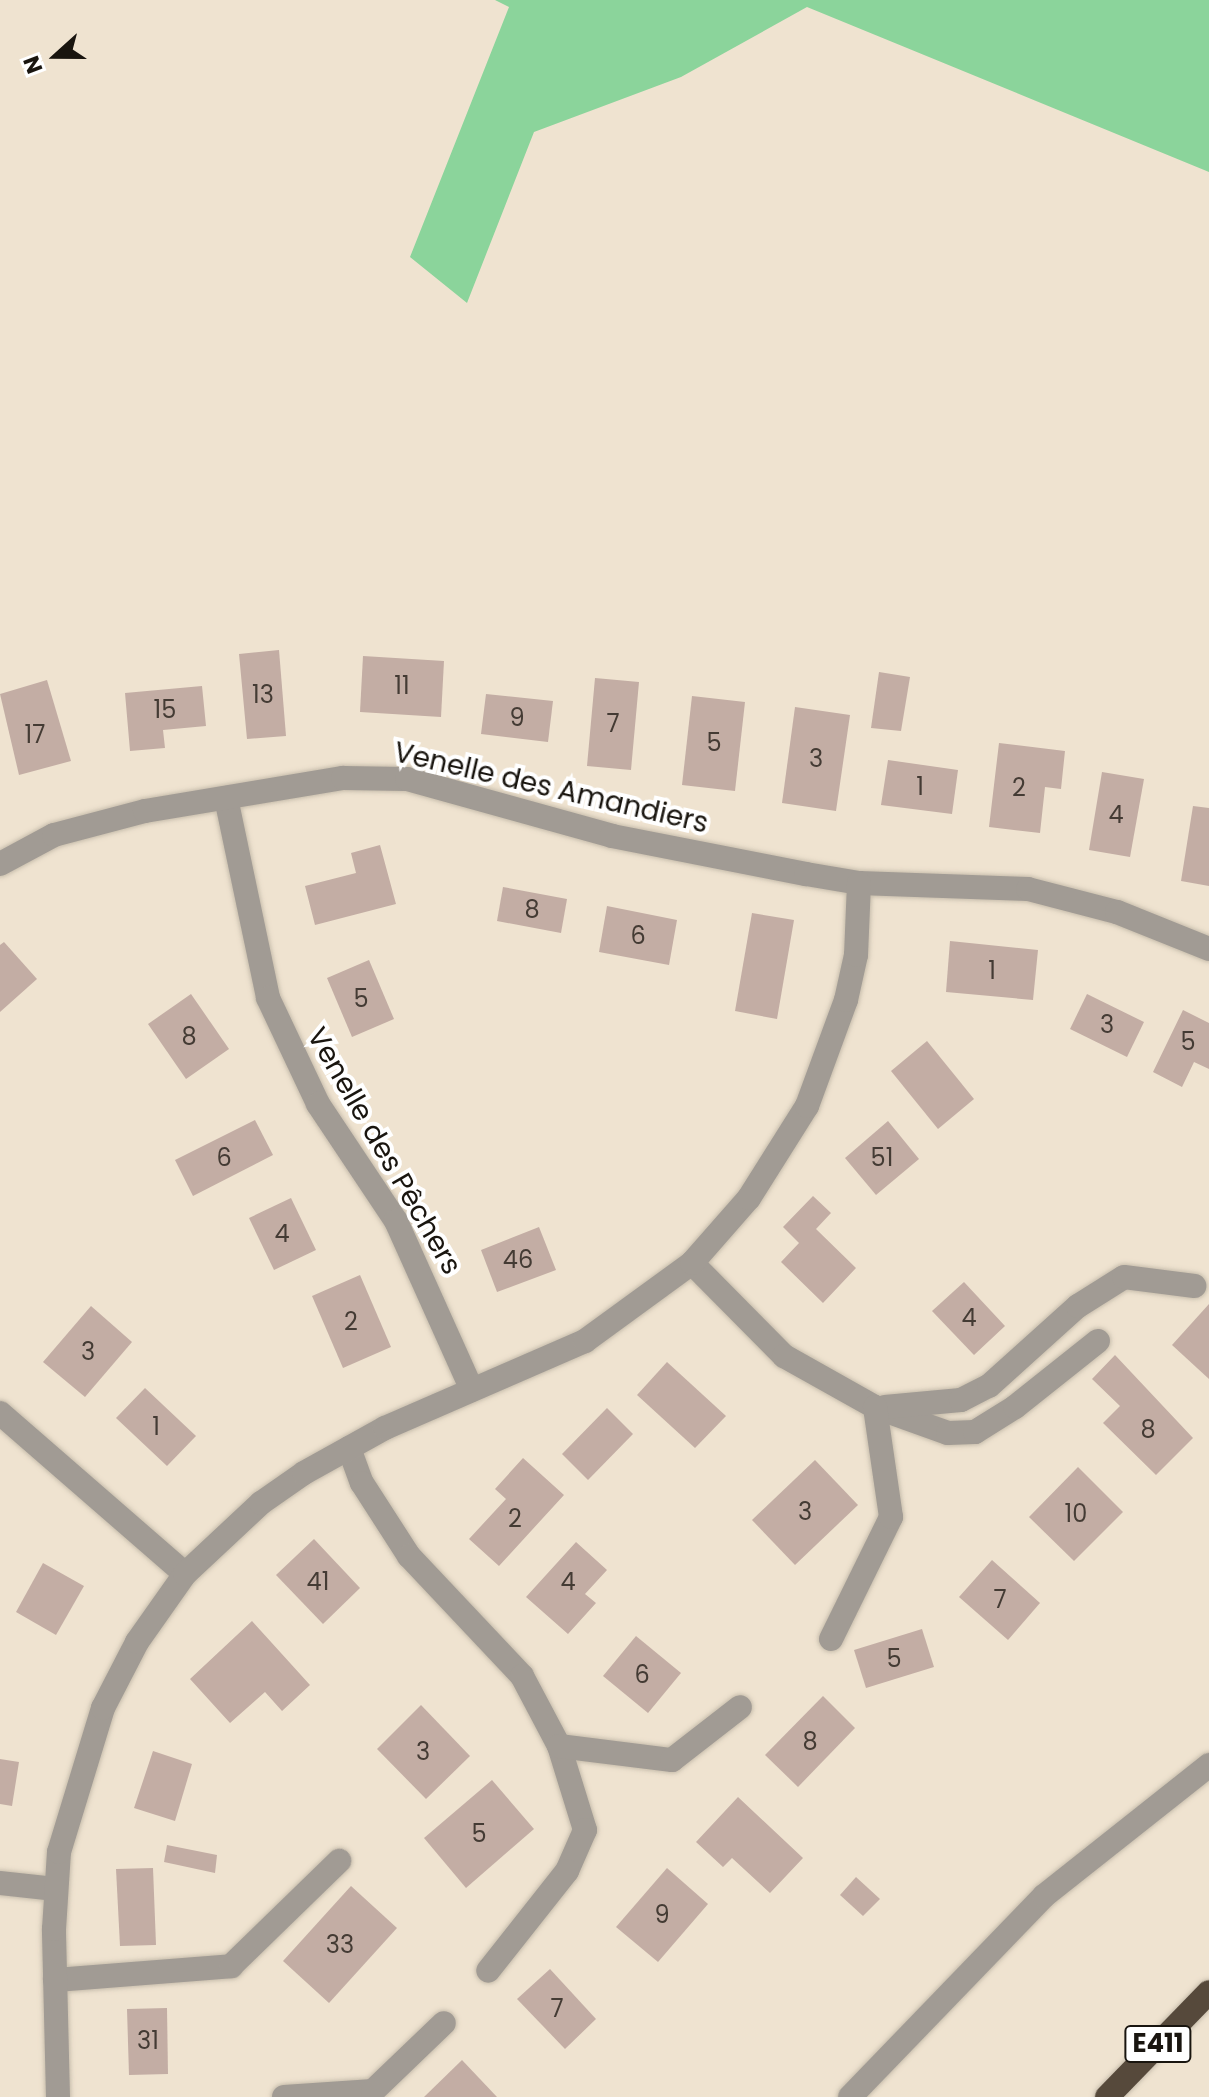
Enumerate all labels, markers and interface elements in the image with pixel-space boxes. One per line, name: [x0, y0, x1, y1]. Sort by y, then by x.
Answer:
north arrow: [16, 16, 96, 96]
text: N: [16, 52, 51, 78]
house number: 11: [394, 672, 410, 700]
house number: 13: [252, 681, 274, 709]
house number: 15: [154, 696, 176, 724]
house number: 9: [509, 704, 525, 732]
house number: 7: [606, 710, 620, 738]
house number: 17: [25, 721, 45, 749]
house number: 5: [706, 729, 722, 757]
street label: Venelle des Amandiers: [391, 735, 711, 841]
house number: 3: [809, 745, 823, 773]
house number: 1: [916, 773, 924, 801]
house number: 2: [1012, 774, 1026, 802]
house number: 4: [1108, 801, 1124, 829]
house number: 8: [524, 896, 540, 924]
house number: 6: [630, 922, 646, 950]
house number: 1: [988, 957, 996, 985]
house number: 5: [353, 985, 369, 1013]
house number: 3: [1100, 1011, 1114, 1039]
street label: Venelle des Pêchers: [300, 1022, 468, 1280]
house number: 8: [181, 1023, 197, 1051]
house number: 5: [1180, 1028, 1196, 1056]
house number: 6: [216, 1144, 232, 1172]
house number: 51: [871, 1144, 893, 1172]
house number: 4: [274, 1220, 290, 1248]
house number: 46: [503, 1246, 533, 1274]
house number: 4: [961, 1304, 977, 1332]
house number: 2: [344, 1308, 358, 1336]
house number: 3: [81, 1338, 95, 1366]
house number: 1: [152, 1413, 160, 1441]
house number: 8: [1140, 1416, 1156, 1444]
house number: 3: [798, 1498, 812, 1526]
house number: 10: [1065, 1500, 1087, 1528]
house number: 2: [508, 1505, 522, 1533]
house number: 41: [307, 1568, 329, 1596]
house number: 4: [560, 1568, 576, 1596]
house number: 7: [993, 1586, 1007, 1614]
house number: 5: [886, 1645, 902, 1673]
house number: 6: [634, 1661, 650, 1689]
house number: 8: [802, 1728, 818, 1756]
house number: 3: [416, 1738, 430, 1766]
house number: 5: [471, 1820, 487, 1848]
house number: 9: [654, 1901, 670, 1929]
house number: 33: [326, 1931, 354, 1959]
house number: 7: [550, 1995, 564, 2023]
road number: E411: [1124, 2022, 1192, 2066]
house number: 31: [137, 2027, 159, 2055]

